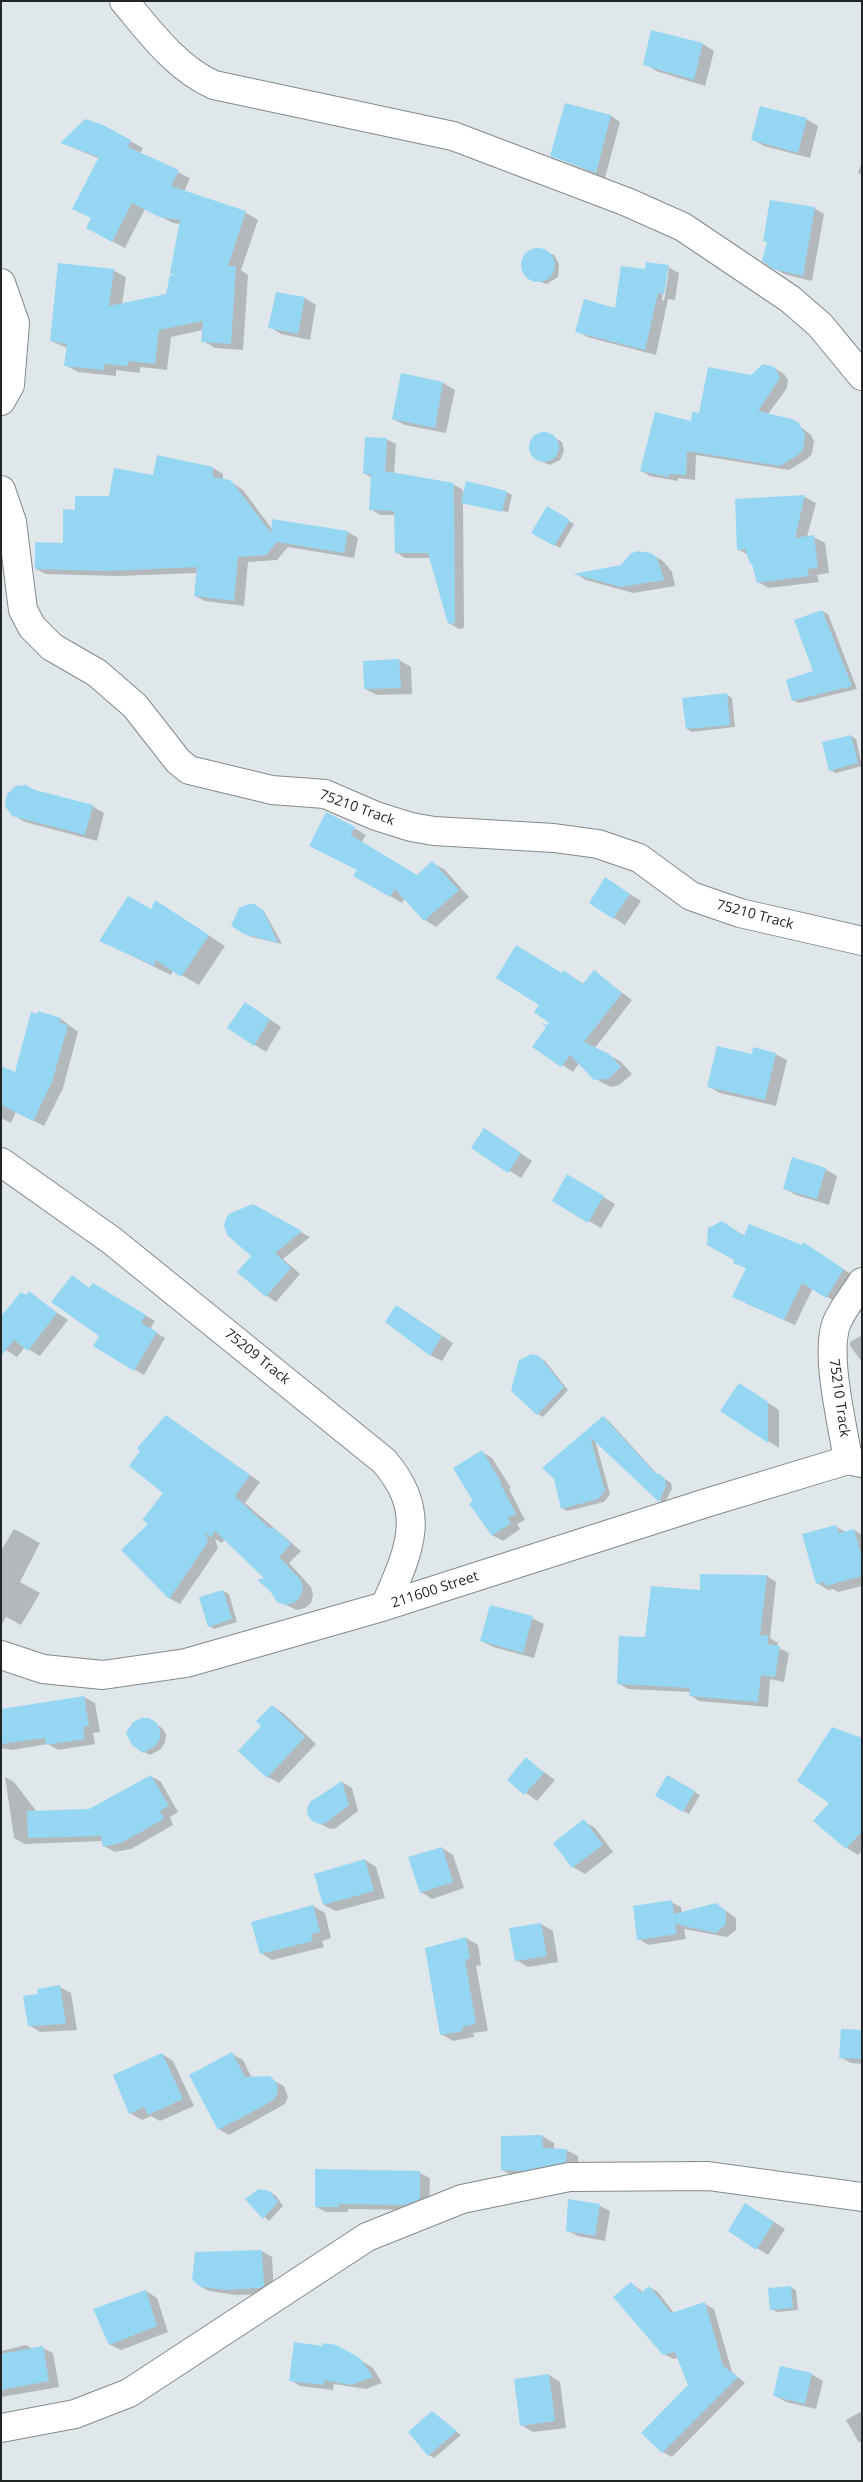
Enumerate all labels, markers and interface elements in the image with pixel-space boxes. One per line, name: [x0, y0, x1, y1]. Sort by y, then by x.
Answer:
street label: 75210 Track: [317, 787, 397, 829]
street label: 75210 Track: [715, 897, 795, 933]
street label: 75209 Track: [221, 1326, 293, 1388]
street label: 75210 Track: [825, 1358, 853, 1438]
street label: 211600 Street: [389, 1568, 481, 1612]

